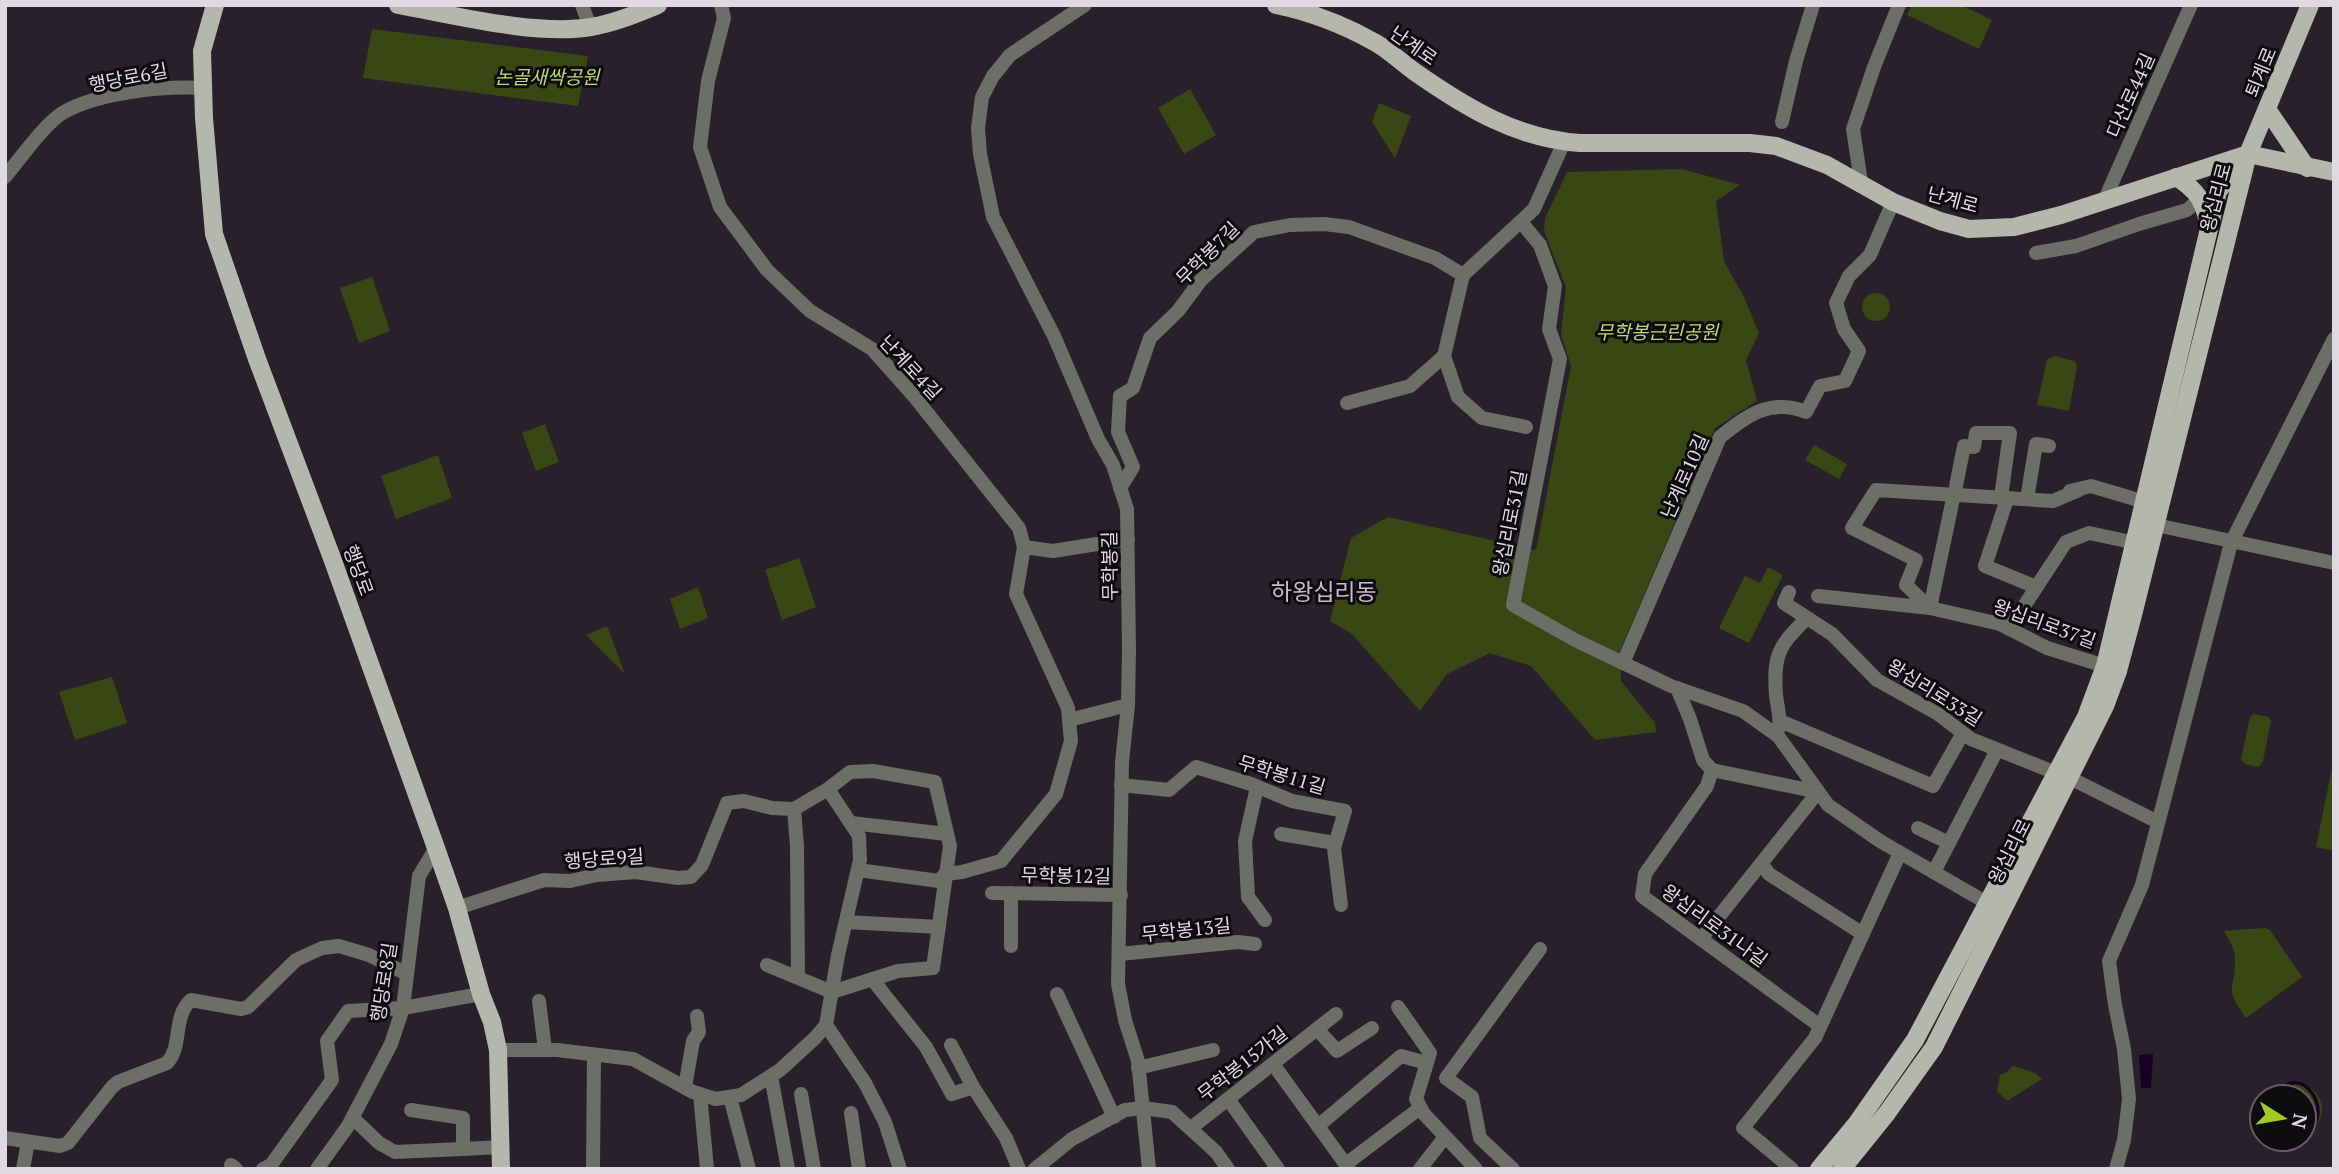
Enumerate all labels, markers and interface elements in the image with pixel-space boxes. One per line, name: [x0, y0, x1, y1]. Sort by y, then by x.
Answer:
street label: 난계로: [1385, 20, 1443, 70]
street label: 퇴계로: [2239, 43, 2281, 101]
street label: 다산로44길: [2100, 49, 2160, 141]
street label: 행당로6길: [86, 57, 170, 97]
park label: 논골새싹공원: [495, 64, 601, 89]
street label: 왕십리로: [2194, 160, 2236, 234]
street label: 난계로: [1924, 180, 1982, 218]
street label: 무학봉7길: [1170, 216, 1244, 290]
park label: 무학봉근린공원: [1596, 319, 1720, 344]
street label: 난계로4길: [875, 329, 947, 405]
street label: 난계로10길: [1654, 430, 1714, 522]
street label: 왕십리로31길: [1486, 468, 1532, 578]
street label: 무학봉길: [1096, 531, 1122, 601]
street label: 행당로: [338, 541, 380, 599]
district label: 하왕십리동: [1271, 576, 1377, 607]
street label: 왕십리로37길: [1990, 593, 2100, 653]
street label: 왕십리로33길: [1883, 653, 1987, 731]
street label: 무학봉11길: [1235, 749, 1329, 799]
street label: 왕십리로: [1982, 814, 2036, 888]
street label: 행당로9길: [563, 843, 645, 873]
street label: 무학봉12길: [1021, 862, 1111, 888]
street label: 왕십리로31나길: [1657, 878, 1773, 972]
street label: 무학봉13길: [1140, 912, 1232, 946]
street label: 행당로8길: [364, 941, 402, 1023]
street label: 무학봉15가길: [1192, 1020, 1292, 1106]
north arrow: [2248, 1083, 2318, 1153]
text: N: [2286, 1112, 2314, 1131]

